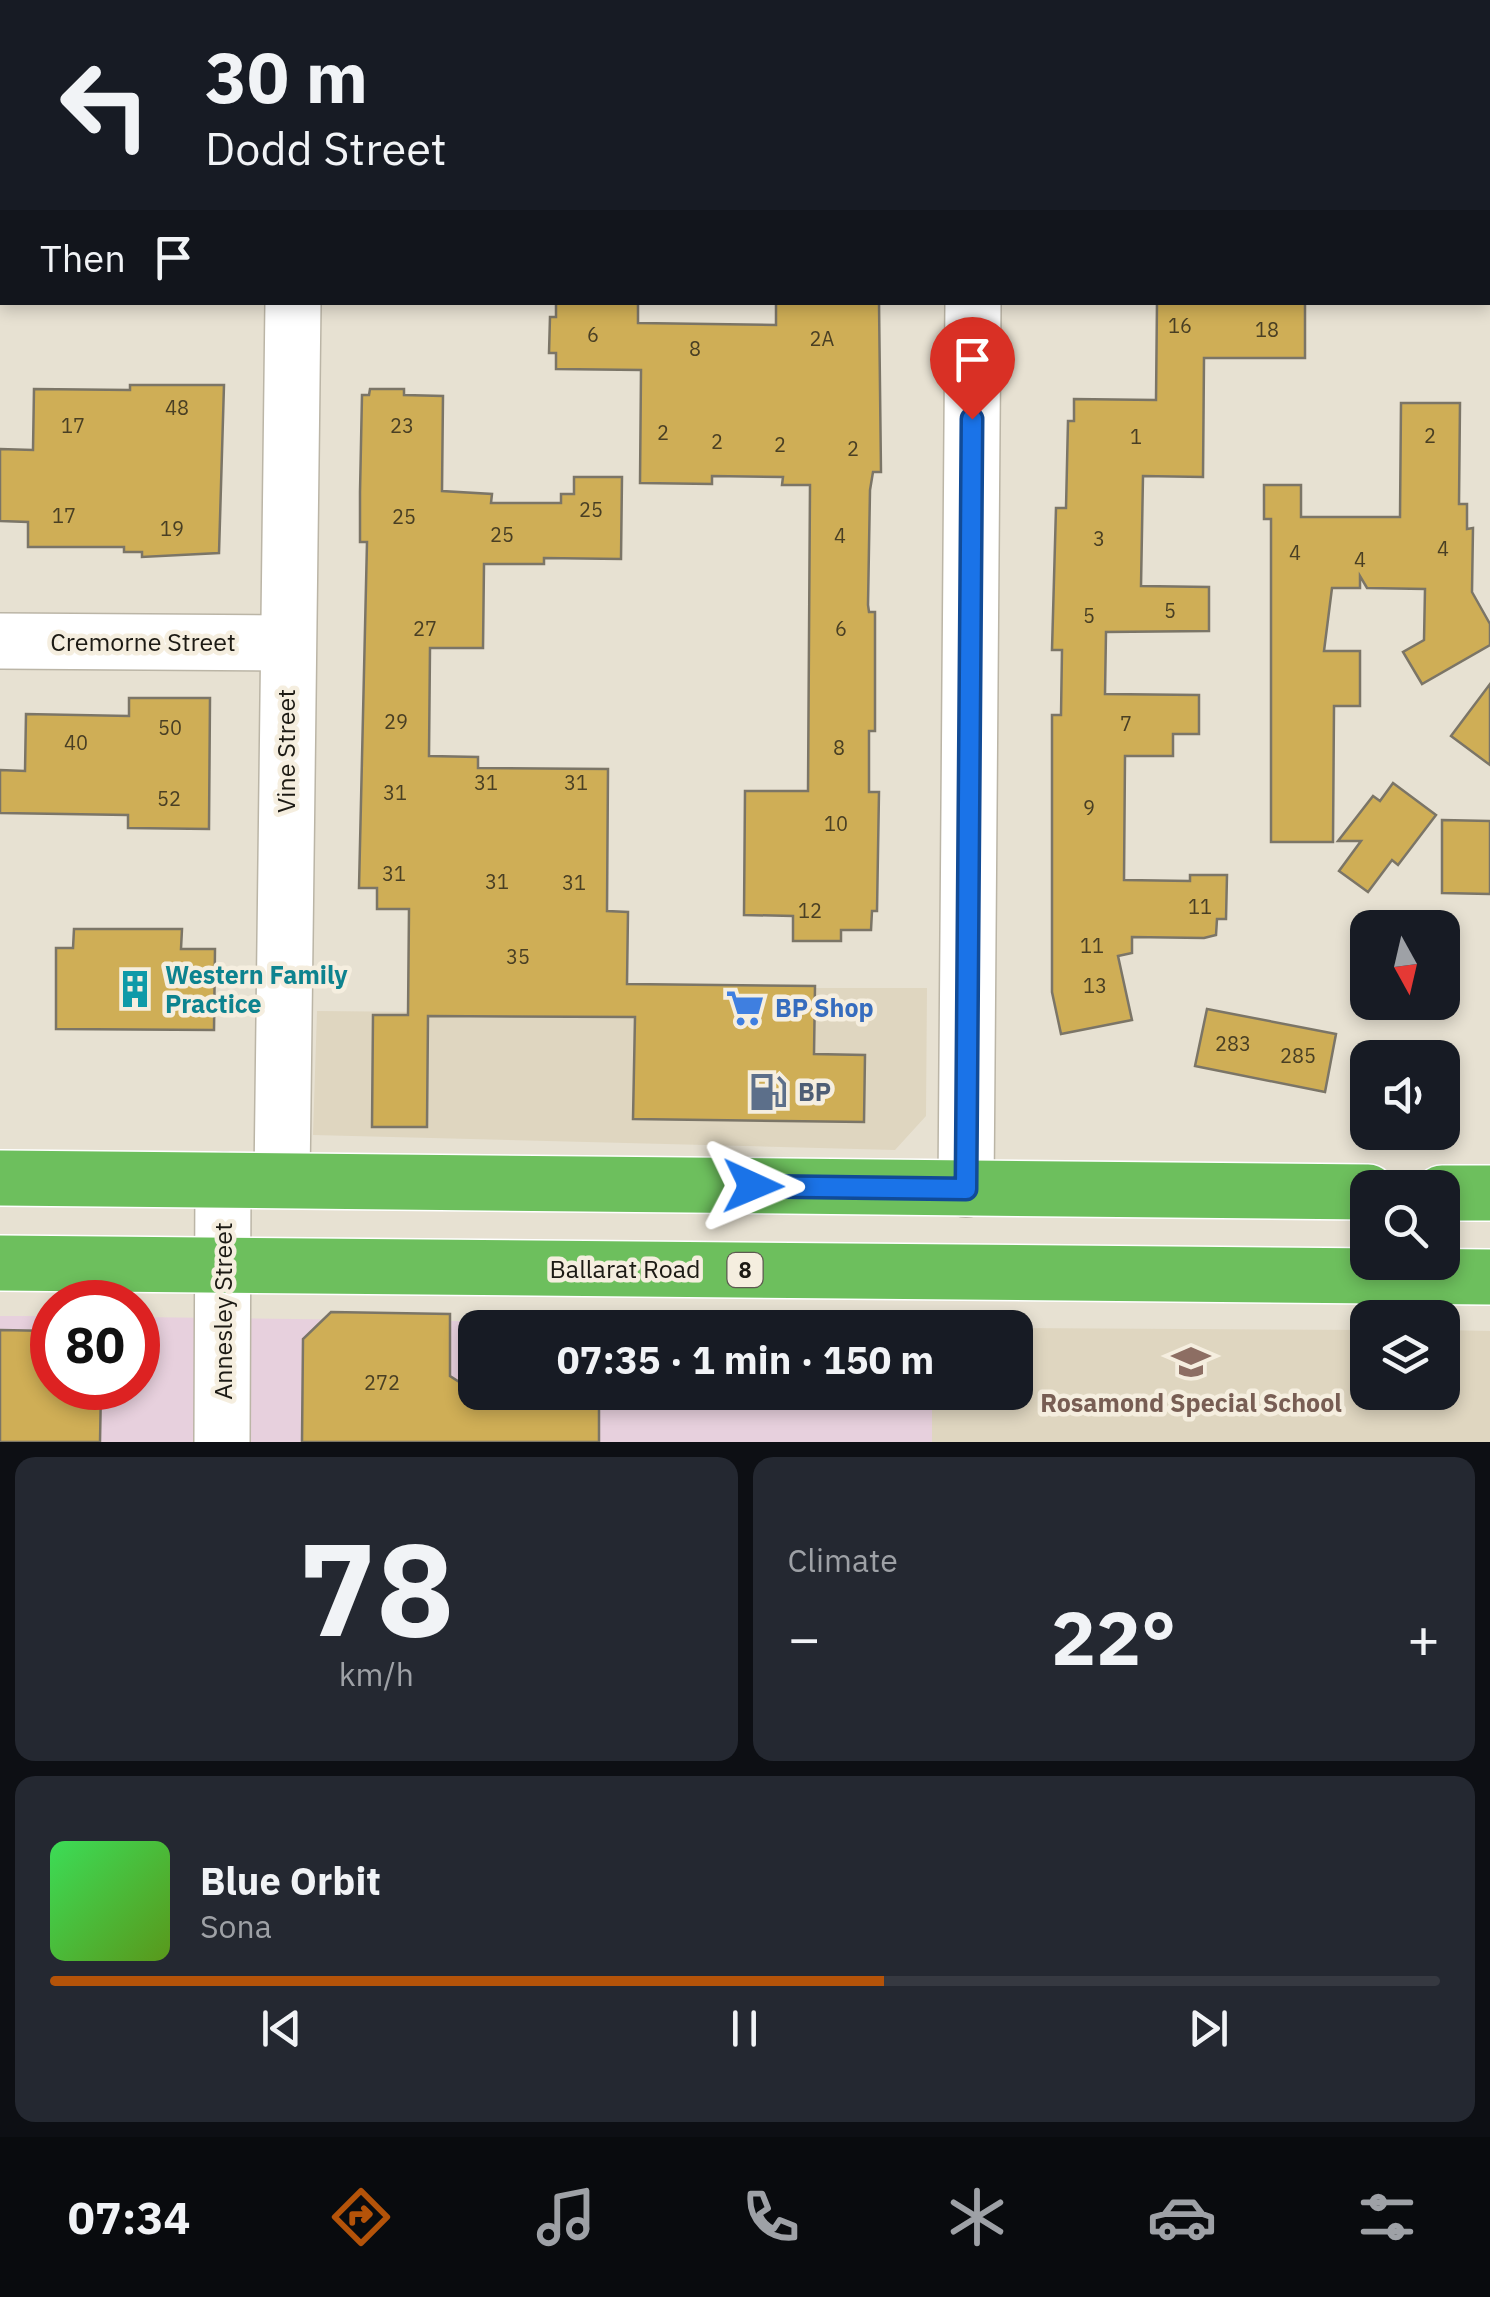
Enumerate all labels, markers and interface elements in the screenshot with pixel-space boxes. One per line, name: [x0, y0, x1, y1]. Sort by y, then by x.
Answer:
text: 30 m: [205, 31, 368, 122]
icon: left: [40, 40, 170, 170]
text: Dodd Street: [205, 119, 447, 177]
icon: arrive: [146, 230, 201, 285]
text: Then: [40, 233, 126, 282]
house number: 16: [1168, 312, 1192, 339]
house number: 18: [1255, 316, 1279, 343]
pin: [930, 317, 1015, 420]
house number: 6: [587, 321, 599, 348]
house number: 2A: [810, 325, 835, 352]
icon: arrive: [945, 332, 1000, 387]
house number: 8: [689, 335, 701, 362]
house number: 48: [165, 394, 189, 421]
house number: 17: [61, 412, 85, 439]
house number: 23: [390, 412, 414, 439]
house number: 2: [657, 419, 669, 446]
house number: 2: [1424, 422, 1436, 449]
house number: 1: [1130, 423, 1142, 450]
house number: 2: [711, 428, 723, 455]
house number: 2: [774, 431, 786, 458]
house number: 2: [847, 435, 859, 462]
house number: 25: [579, 496, 603, 523]
house number: 17: [52, 502, 76, 529]
house number: 25: [392, 503, 416, 530]
house number: 19: [160, 515, 184, 542]
house number: 25: [490, 521, 514, 548]
house number: 4: [834, 522, 846, 549]
house number: 3: [1093, 525, 1105, 552]
house number: 4: [1437, 535, 1449, 562]
house number: 4: [1289, 539, 1301, 566]
house number: 4: [1354, 546, 1366, 573]
house number: 5: [1164, 597, 1176, 624]
house number: 5: [1083, 602, 1095, 629]
house number: 27: [413, 615, 437, 642]
house number: 6: [835, 615, 847, 642]
street label: Cremorne Street: [50, 625, 236, 658]
street label: Vine Street: [269, 689, 302, 813]
house number: 29: [384, 708, 408, 735]
house number: 7: [1120, 710, 1132, 737]
house number: 50: [158, 714, 182, 741]
house number: 40: [64, 729, 88, 756]
house number: 8: [833, 734, 845, 761]
house number: 31: [474, 769, 498, 796]
house number: 31: [564, 769, 588, 796]
house number: 31: [383, 779, 407, 806]
house number: 52: [157, 785, 181, 812]
house number: 9: [1083, 794, 1095, 821]
house number: 10: [824, 810, 848, 837]
house number: 31: [382, 860, 406, 887]
house number: 31: [485, 868, 509, 895]
house number: 31: [562, 869, 586, 896]
house number: 11: [1188, 893, 1212, 920]
house number: 12: [798, 897, 822, 924]
north arrow: [1350, 910, 1460, 1020]
map controls: [1350, 910, 1460, 1410]
house number: 11: [1080, 932, 1104, 959]
house number: 35: [506, 943, 530, 970]
place label: Western Family Practice: [165, 958, 348, 1020]
building icon: Western Family Practice: [114, 968, 156, 1010]
house number: 13: [1083, 972, 1107, 999]
supermarket icon: BP Shop: [724, 987, 766, 1029]
place label: BP Shop: [775, 991, 874, 1024]
house number: 283: [1215, 1030, 1251, 1057]
button: sound: [1350, 1040, 1460, 1150]
house number: 285: [1280, 1042, 1316, 1069]
fuel station icon: BP: [747, 1071, 789, 1113]
place label: BP: [798, 1075, 831, 1108]
position arrow: [701, 1134, 805, 1238]
button: search: [1350, 1170, 1460, 1280]
street label: Annesley Street: [206, 1222, 239, 1400]
street label: Ballarat Road: [549, 1252, 701, 1285]
road number: 8: [728, 1253, 762, 1287]
speed limit sign: 80: [30, 1280, 160, 1410]
button: layers: [1350, 1300, 1460, 1410]
text: 07:35 · 1 min · 150 m: [557, 1335, 934, 1384]
school or university icon: Rosamond Special School: [1170, 1341, 1212, 1383]
house number: 272: [364, 1369, 400, 1396]
place label: Rosamond Special School: [1040, 1386, 1342, 1419]
text: 78: [298, 1503, 454, 1672]
text: Climate: [788, 1539, 898, 1581]
text: 22°: [1051, 1588, 1176, 1686]
text: −: [788, 1602, 821, 1673]
text: +: [1407, 1602, 1440, 1673]
text: km/h: [339, 1653, 414, 1695]
text: Blue Orbit: [200, 1856, 381, 1905]
text: Sona: [200, 1905, 272, 1947]
icon: previous: [254, 2001, 309, 2056]
icon: pause: [717, 2001, 772, 2056]
icon: next: [1181, 2001, 1236, 2056]
icon: directions: [326, 2182, 396, 2252]
icon: music: [531, 2182, 601, 2252]
icon: phone: [736, 2182, 806, 2252]
icon: climate: [942, 2182, 1012, 2252]
icon: car: [1147, 2182, 1217, 2252]
icon: filters: [1352, 2182, 1422, 2252]
text: 07:34: [68, 2188, 191, 2246]

